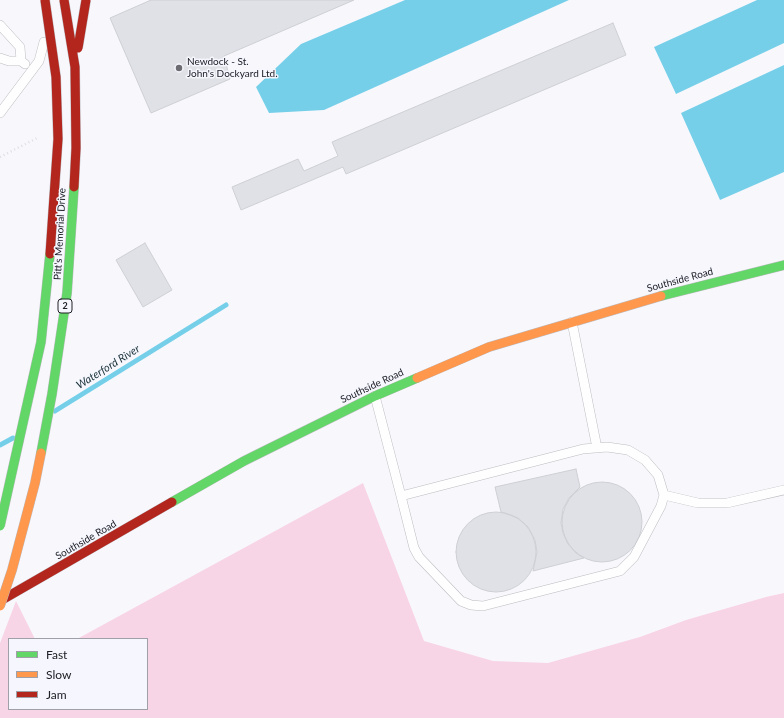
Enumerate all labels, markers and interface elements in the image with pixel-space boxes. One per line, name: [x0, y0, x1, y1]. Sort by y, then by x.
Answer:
place label: Newdock - St. John's Dockyard Ltd.: [187, 56, 278, 80]
marker: Newdock - St. John's Dockyard Ltd.: [174, 63, 184, 73]
street label: Pitt's Memorial Drive: [52, 188, 68, 280]
street label: Southside Road: [646, 265, 714, 295]
road number: 2: [58, 299, 72, 313]
water label: Waterford River: [74, 342, 142, 392]
street label: Southside Road: [339, 366, 405, 406]
street label: Southside Road: [53, 518, 119, 562]
legend: [8, 638, 148, 710]
text: Fast: [46, 647, 67, 662]
text: Slow: [46, 667, 71, 682]
text: Jam: [46, 687, 67, 702]

